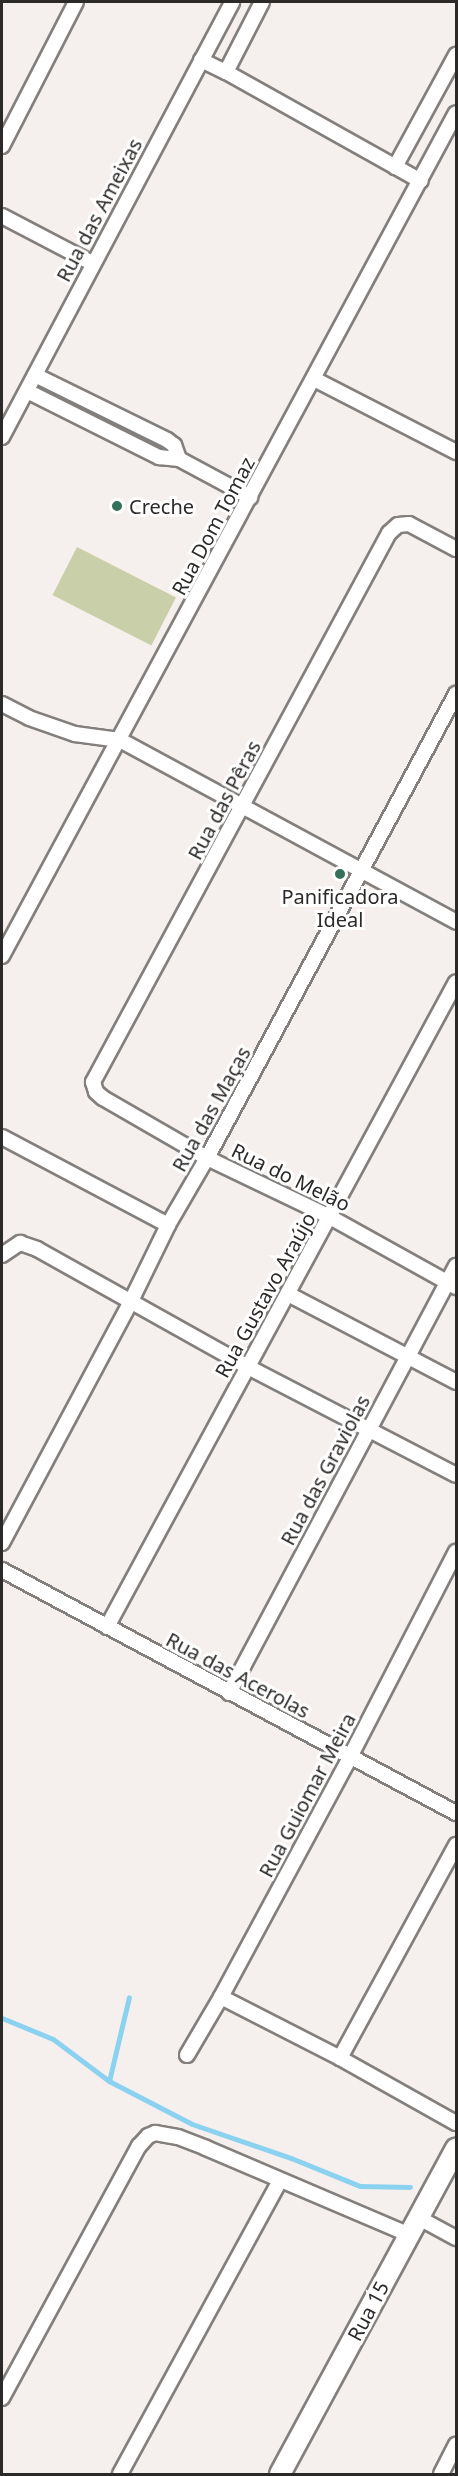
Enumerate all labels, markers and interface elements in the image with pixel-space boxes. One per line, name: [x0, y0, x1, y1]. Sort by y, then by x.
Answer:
street label: Rua das Ameixas: [51, 134, 147, 286]
street label: Rua Dom Tomaz: [166, 453, 260, 599]
place label: Creche: [129, 494, 194, 518]
marker: Creche: [110, 499, 124, 513]
street label: Rua das Pêras: [183, 736, 265, 864]
marker: Panificadora Ideal: [333, 867, 347, 881]
place label: Panificadora Ideal: [281, 884, 399, 931]
street label: Rua das Maças: [167, 1042, 255, 1176]
street label: Rua do Melão: [228, 1138, 354, 1216]
street label: Rua Gustavo Araújo: [210, 1208, 320, 1382]
street label: Rua das Graviolas: [275, 1391, 375, 1549]
street label: Rua das Acerolas: [162, 1627, 314, 1723]
street label: Rua Guiomar Meira: [254, 1709, 360, 1881]
street label: Rua 15: [342, 2277, 394, 2345]

